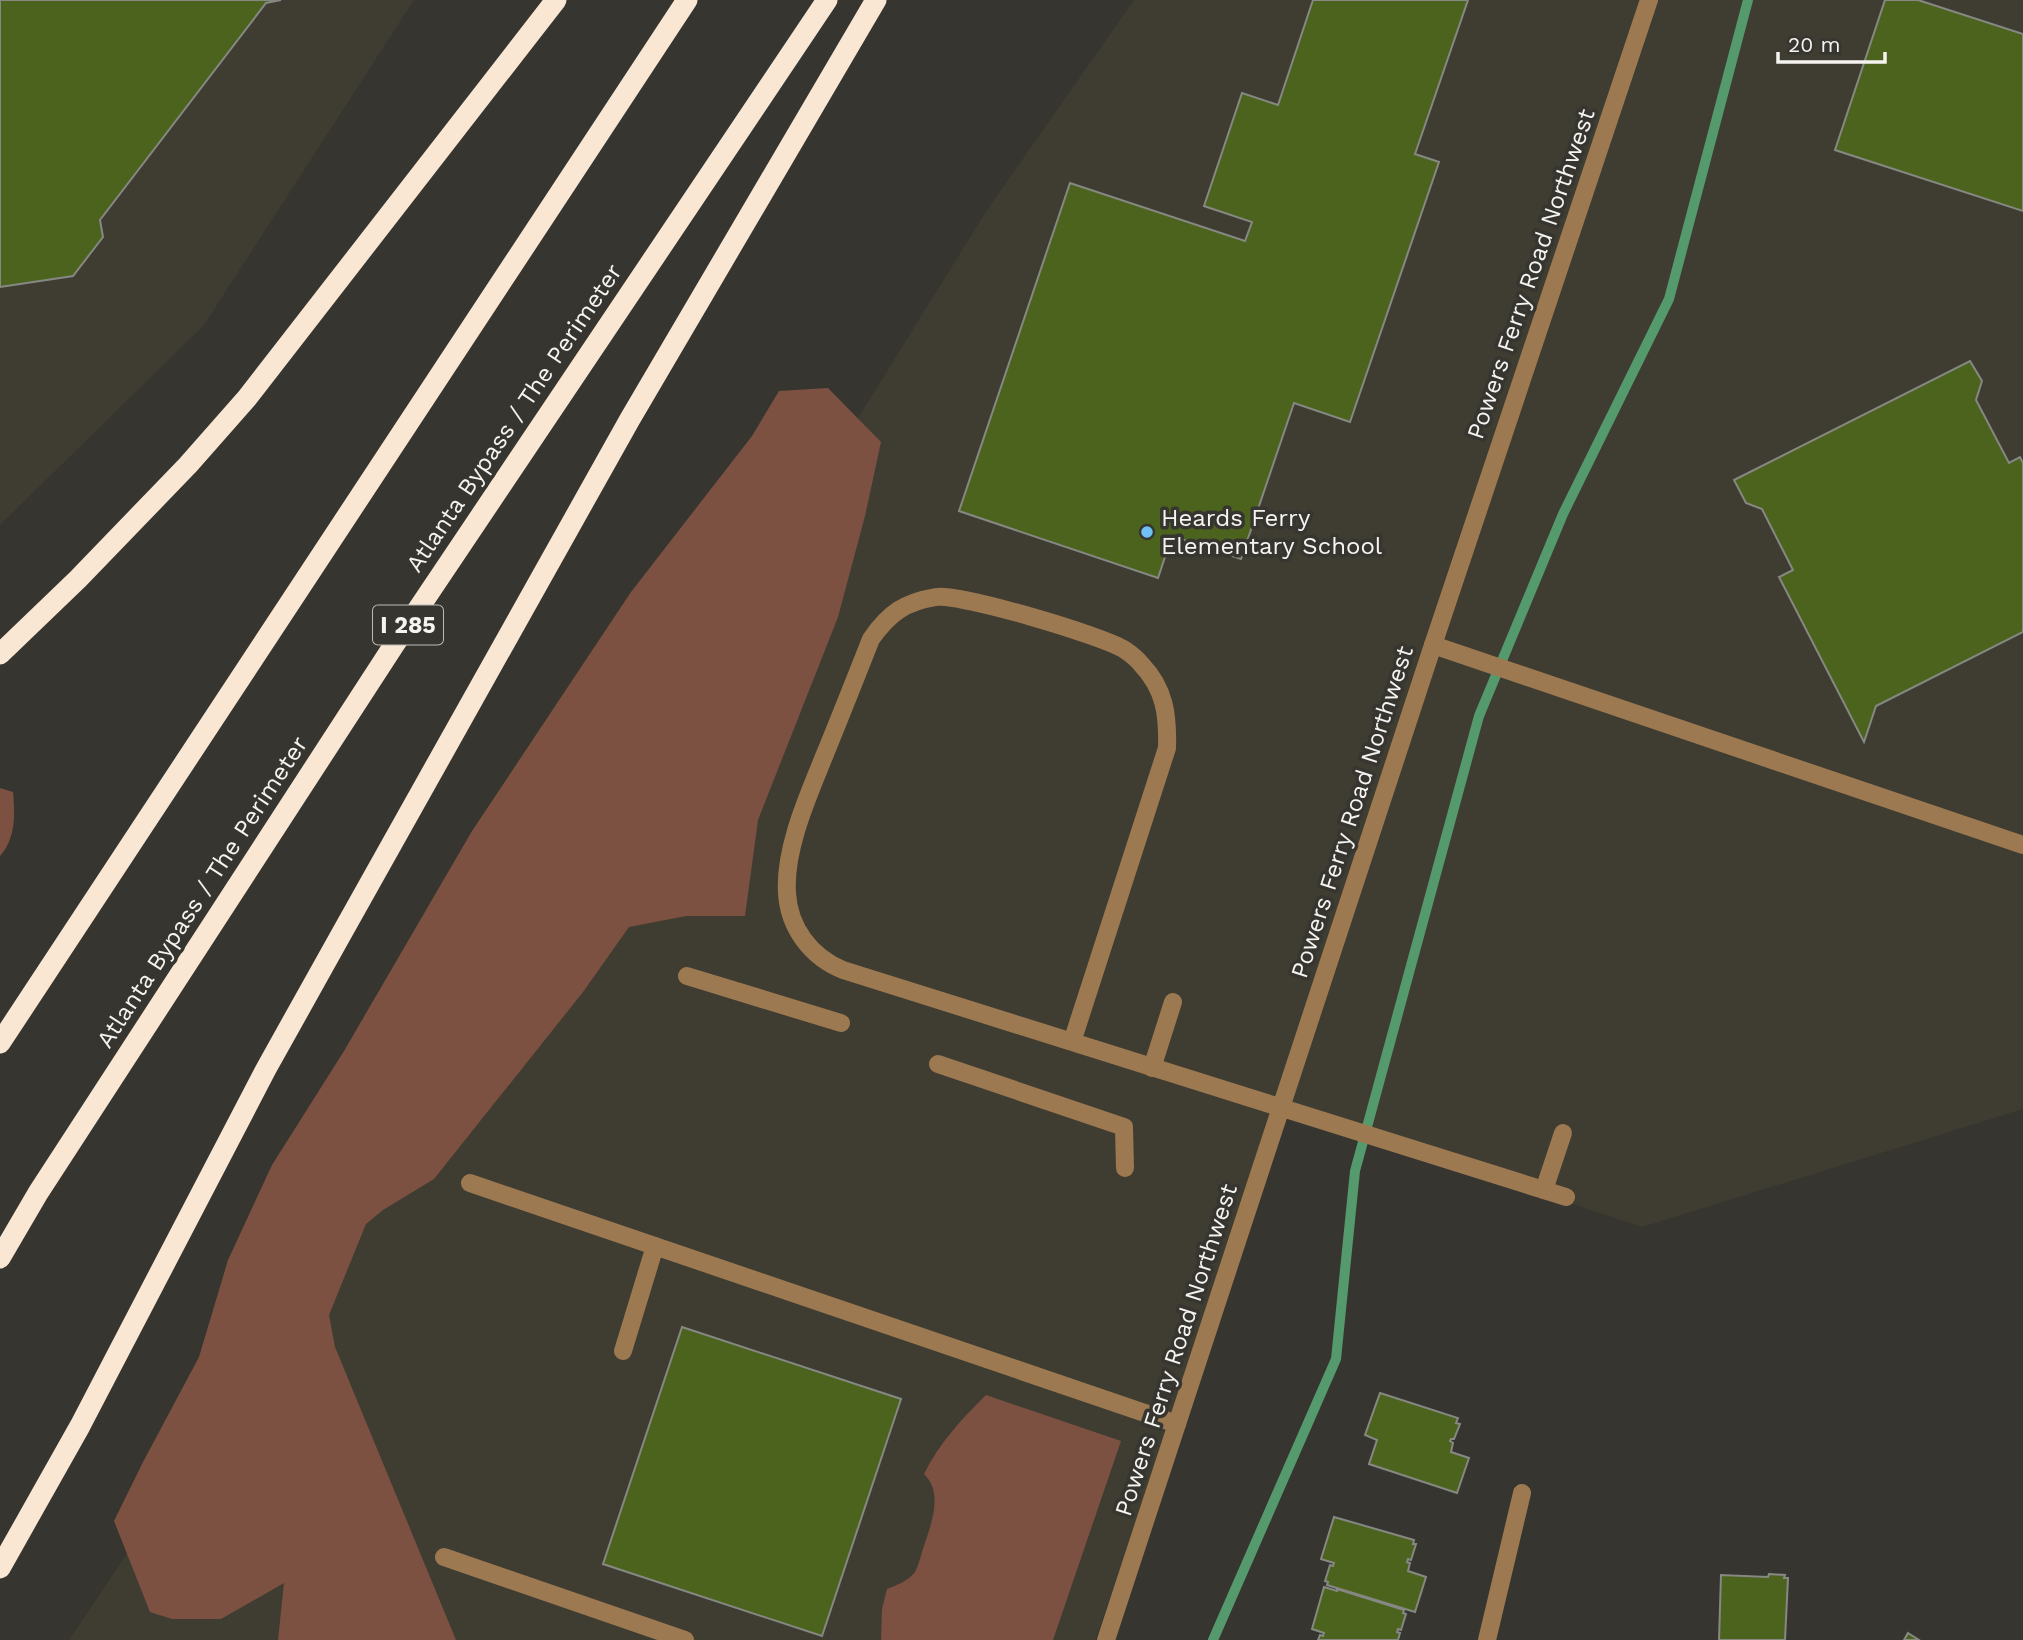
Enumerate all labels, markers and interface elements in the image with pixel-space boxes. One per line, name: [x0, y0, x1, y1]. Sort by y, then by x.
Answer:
scale bar: [1778, 21, 1885, 65]
text: 20 m: [1788, 32, 1840, 57]
street label: Powers Ferry Road Northwest: [1461, 105, 1601, 443]
street label: Atlanta Bypass / The Perimeter: [400, 258, 628, 577]
place label: Heards Ferry Elementary School: [1161, 504, 1383, 560]
marker: Heards Ferry Elementary School: [1139, 524, 1155, 540]
road number: I 285: [373, 606, 443, 645]
street label: Powers Ferry Road Northwest: [1285, 642, 1419, 982]
street label: Atlanta Bypass / The Perimeter: [91, 731, 313, 1053]
street label: Powers Ferry Road Northwest: [1109, 1180, 1243, 1520]

